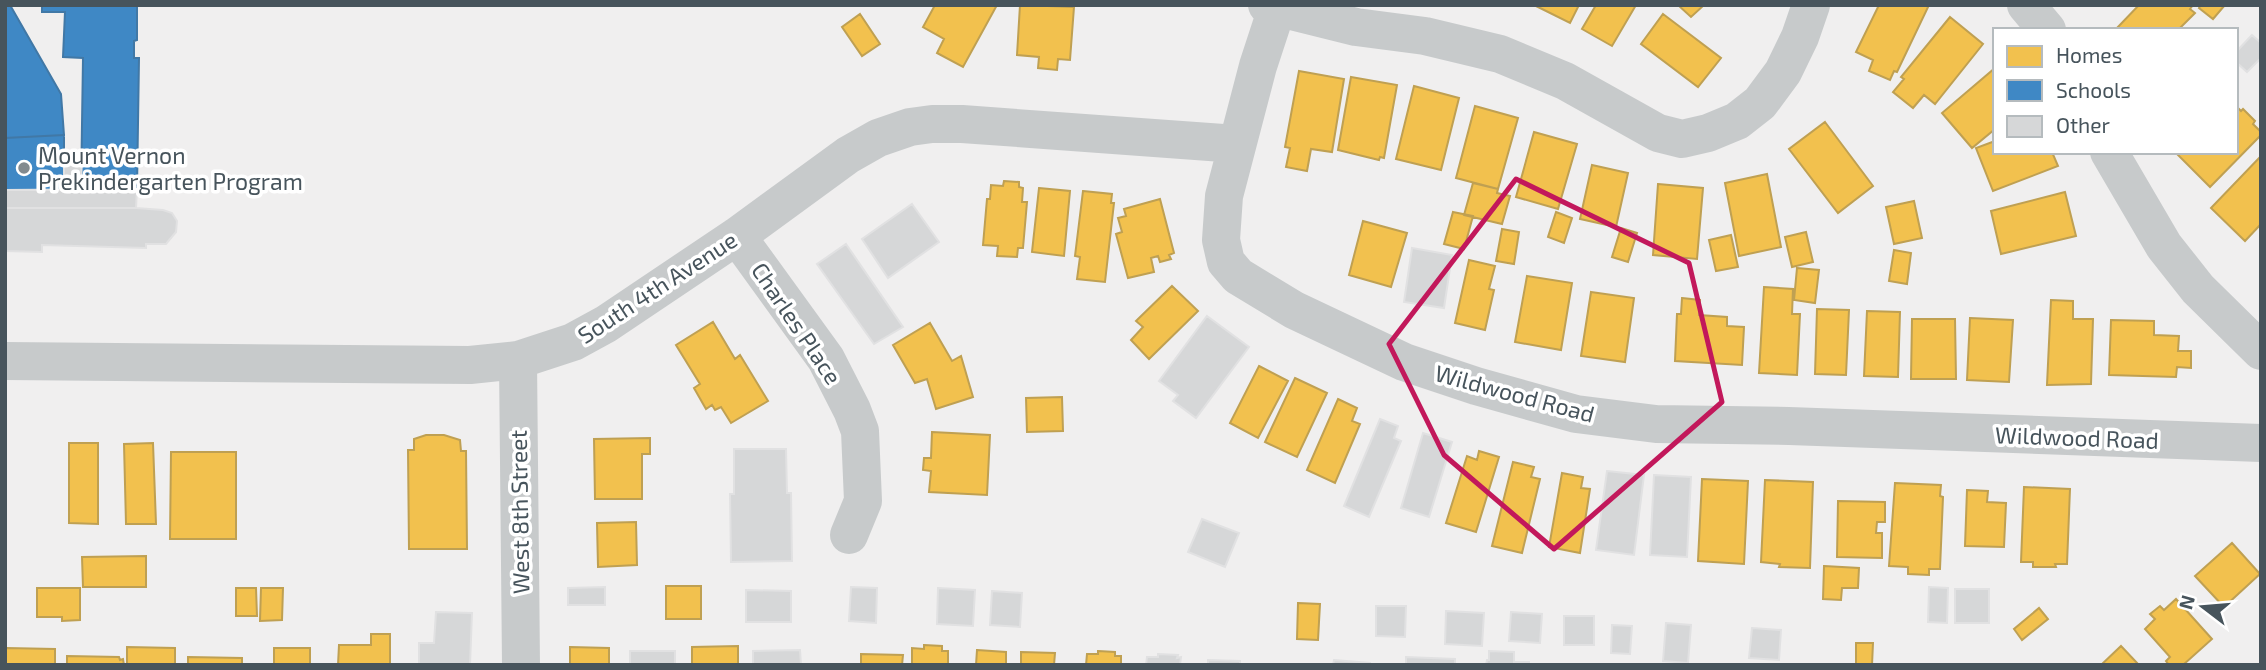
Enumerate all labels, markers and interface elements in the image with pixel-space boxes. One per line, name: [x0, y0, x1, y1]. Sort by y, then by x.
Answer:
legend: [1993, 28, 2238, 154]
text: Homes: [2056, 42, 2122, 67]
text: Schools: [2056, 77, 2131, 102]
text: Other: [2056, 112, 2111, 137]
place label: Mount Vernon Prekindergarten Program: [38, 141, 303, 195]
marker: Mount Vernon Prekindergarten Program: [16, 160, 32, 176]
street label: South 4th Avenue: [572, 225, 742, 349]
street label: Charles Place: [746, 257, 848, 389]
street label: Wildwood Road: [1432, 358, 1598, 428]
street label: Wildwood Road: [1995, 420, 2159, 454]
street label: West 8th Street: [504, 429, 534, 594]
north arrow: [2168, 572, 2238, 642]
text: N: [2173, 592, 2199, 612]

